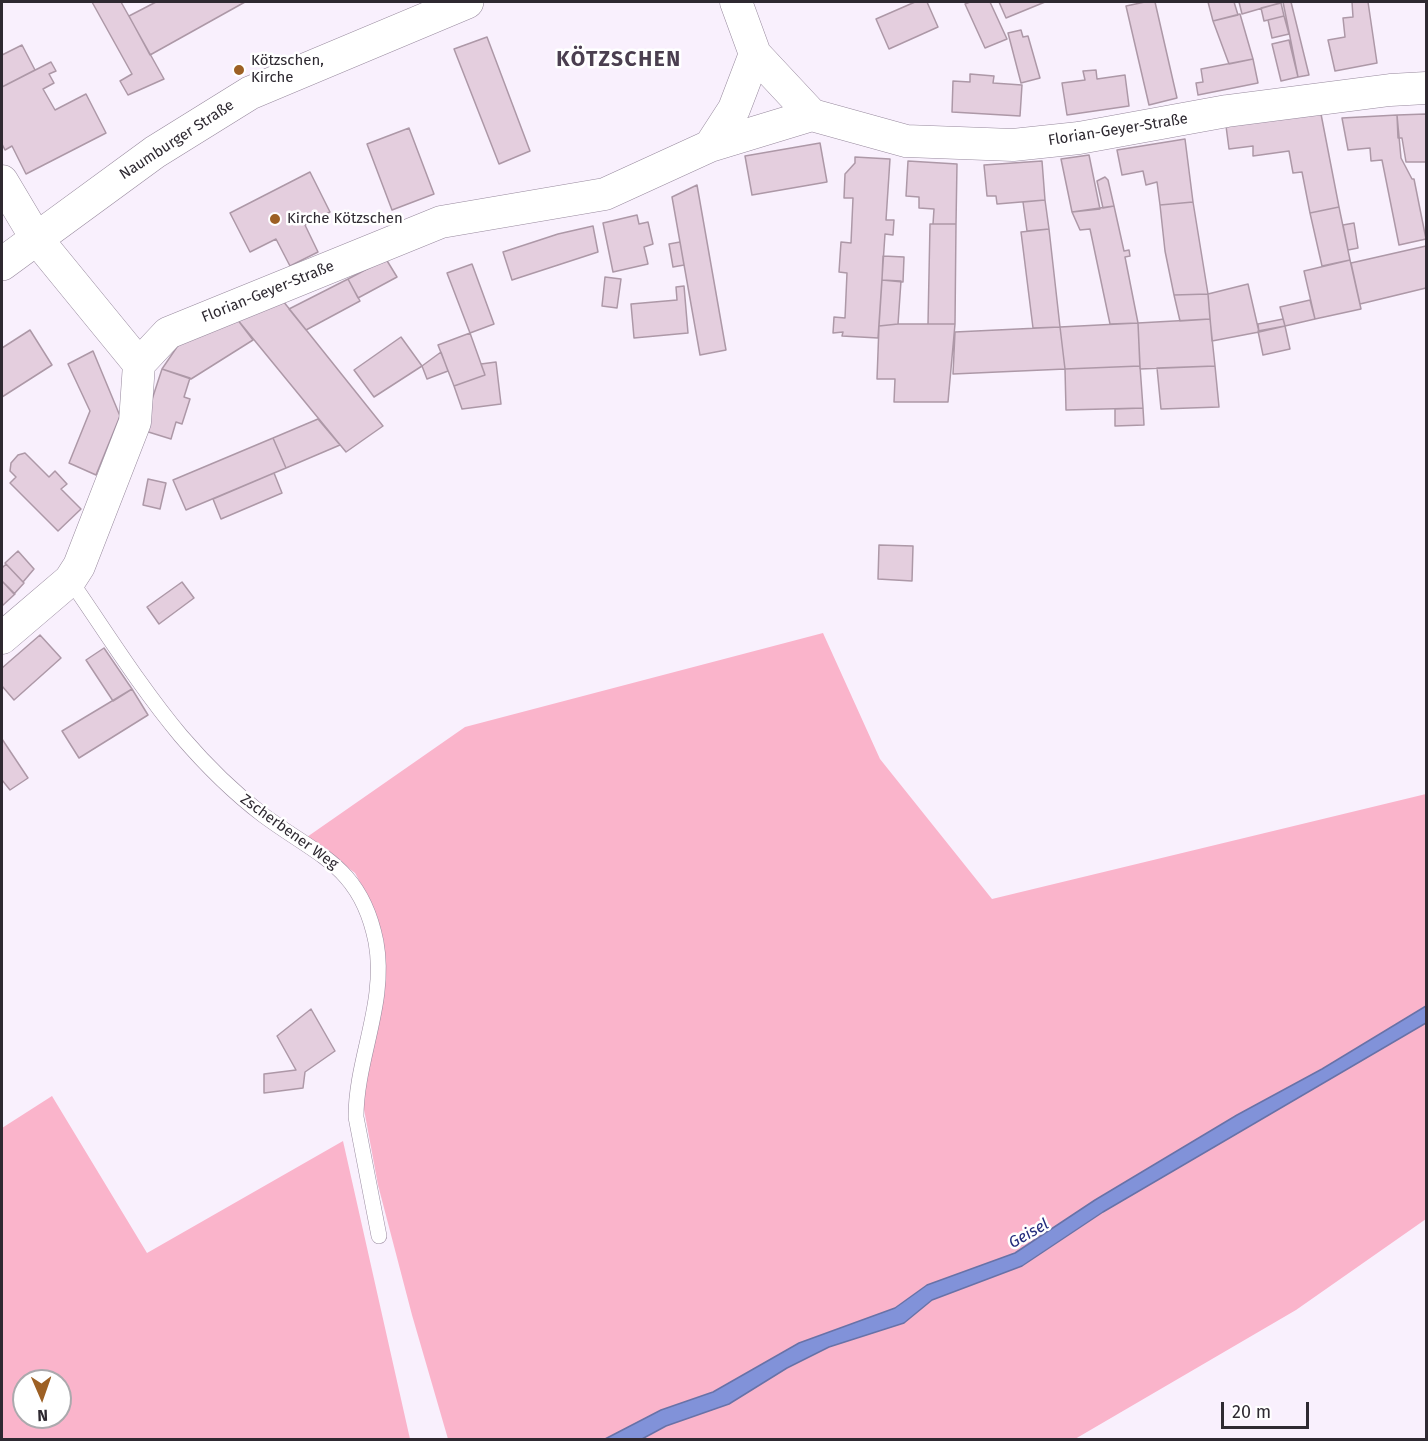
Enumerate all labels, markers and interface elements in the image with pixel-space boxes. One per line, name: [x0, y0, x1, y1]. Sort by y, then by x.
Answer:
district label: KÖTZSCHEN: [556, 47, 682, 73]
place label: Kötzschen, Kirche: [251, 52, 324, 87]
marker: Kötzschen, Kirche: [232, 63, 246, 77]
street label: Naumburger Straße: [116, 96, 238, 184]
street label: Florian-Geyer-Straße: [1047, 110, 1189, 150]
place label: Kirche Kötzschen: [287, 210, 403, 228]
marker: Kirche Kötzschen: [268, 212, 282, 226]
street label: Florian-Geyer-Straße: [199, 257, 337, 327]
street label: Zscherbener Weg: [237, 790, 341, 874]
water label: Geisel: [1006, 1215, 1052, 1253]
north arrow: [12, 1369, 72, 1429]
scale bar: [1224, 1390, 1312, 1428]
text: 20 m: [1232, 1401, 1271, 1423]
text: N: [37, 1406, 48, 1425]

